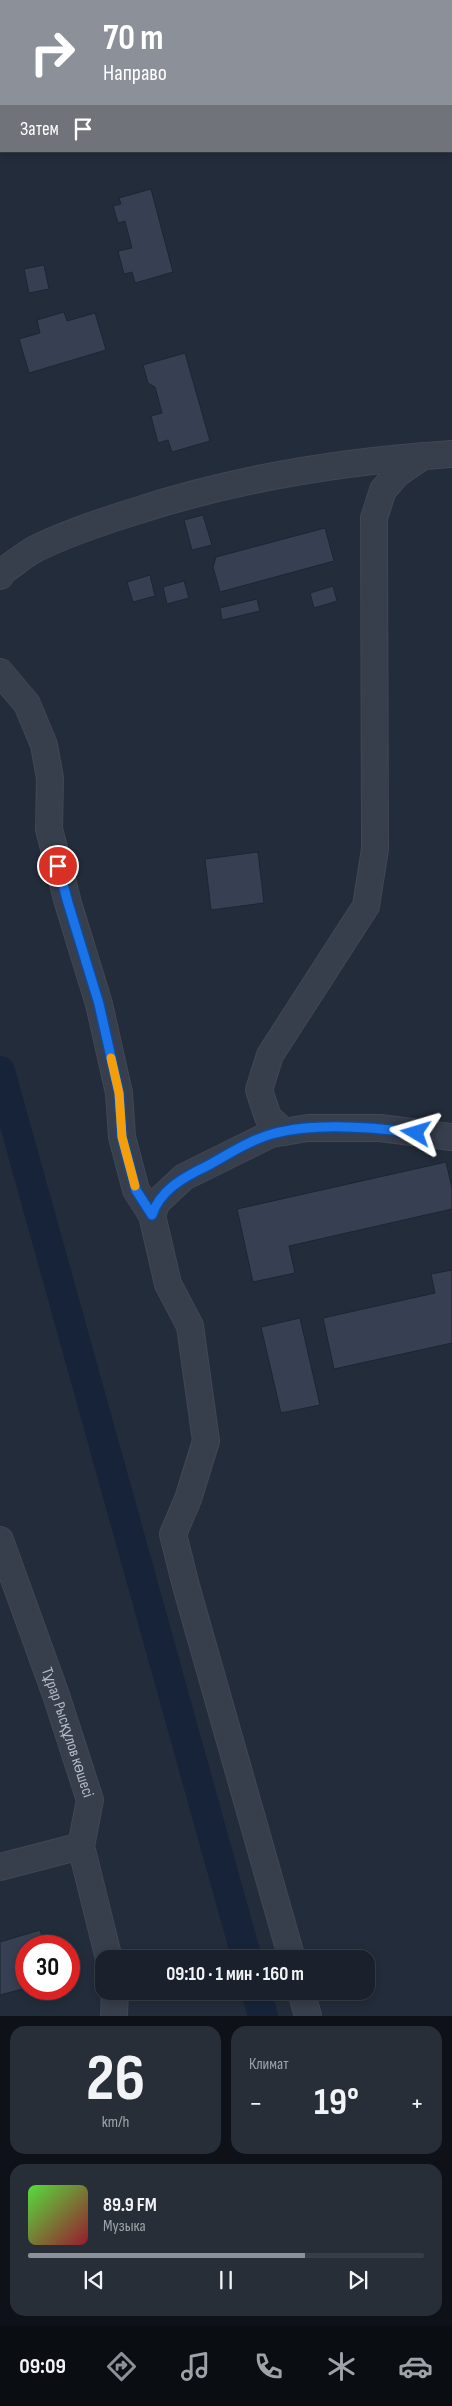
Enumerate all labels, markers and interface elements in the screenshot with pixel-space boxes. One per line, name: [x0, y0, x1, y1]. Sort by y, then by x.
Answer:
text: 70 m: [103, 17, 163, 60]
icon: right: [20, 20, 85, 85]
text: Направо: [103, 60, 167, 87]
icon: arrive: [69, 115, 97, 143]
text: Затем: [20, 118, 59, 141]
pin: [37, 845, 79, 887]
icon: arrive: [44, 852, 72, 880]
position arrow: [389, 1106, 441, 1158]
street label: Тұрар Рысқұлов көшесі: [37, 1665, 98, 1800]
speed limit sign: 30: [15, 1935, 80, 2000]
text: 09:10 · 1 мин · 160 m: [166, 1963, 304, 1986]
text: 26: [86, 2041, 145, 2119]
text: Климат: [249, 2055, 289, 2074]
text: 19°: [314, 2080, 359, 2125]
text: −: [249, 2087, 263, 2120]
text: +: [410, 2087, 424, 2120]
text: km/h: [102, 2113, 129, 2132]
text: 89.9 FM: [103, 2194, 157, 2217]
text: Музыка: [103, 2217, 146, 2236]
icon: previous: [80, 2266, 108, 2294]
icon: pause: [212, 2266, 240, 2294]
icon: next: [344, 2266, 372, 2294]
icon: directions: [104, 2349, 139, 2384]
icon: music: [178, 2349, 213, 2384]
icon: phone: [251, 2349, 286, 2384]
icon: climate: [324, 2349, 359, 2384]
icon: car: [398, 2349, 433, 2384]
text: 09:09: [19, 2353, 66, 2380]

